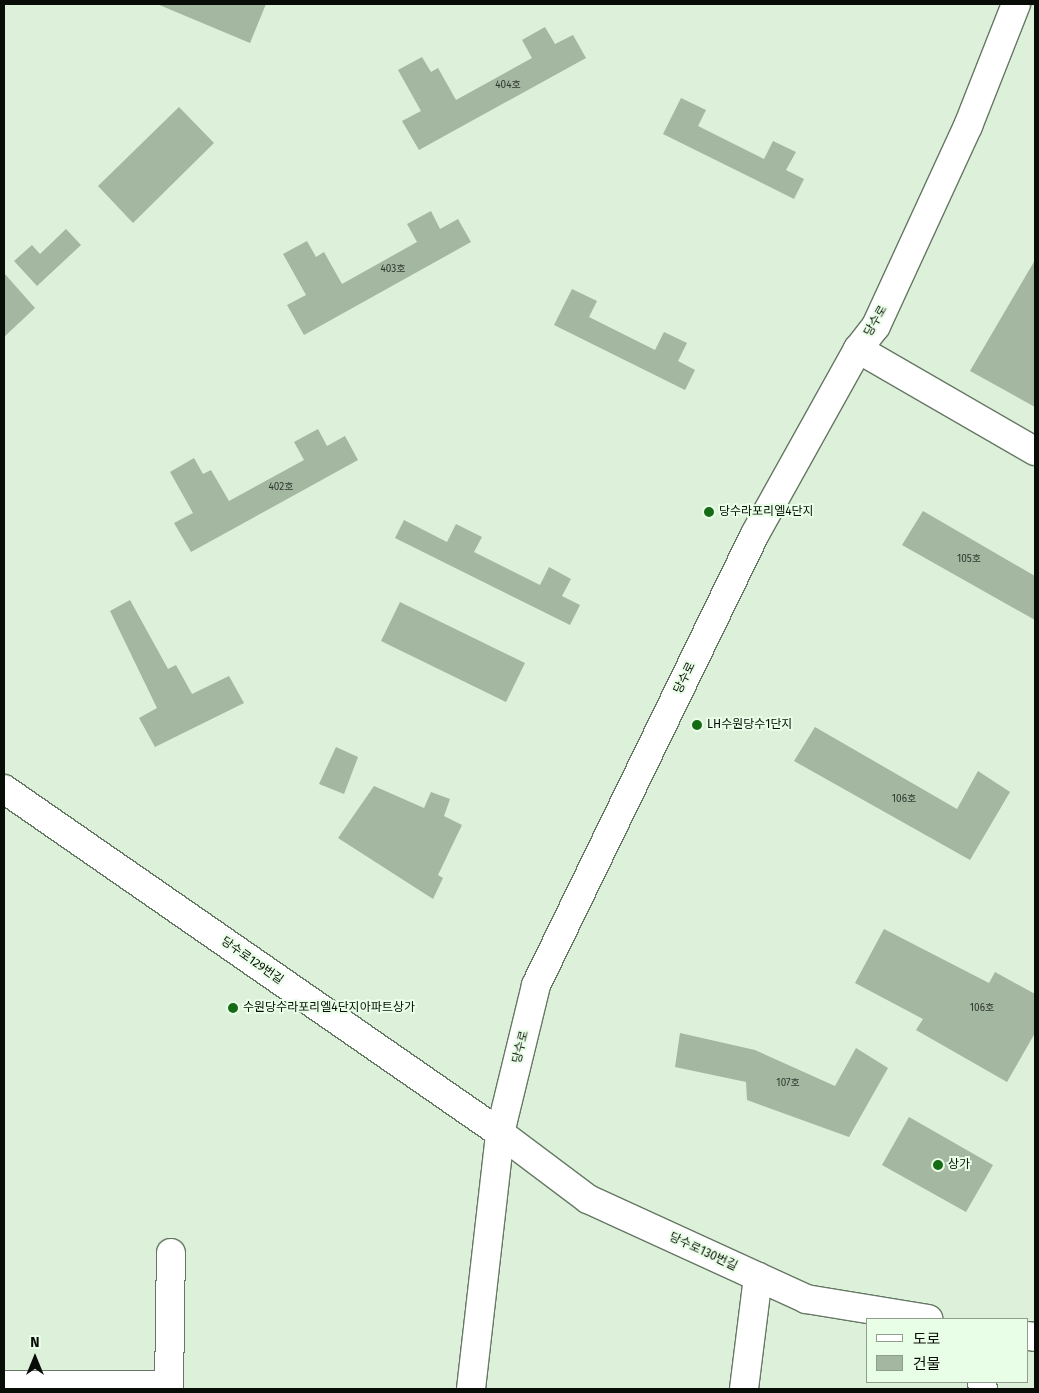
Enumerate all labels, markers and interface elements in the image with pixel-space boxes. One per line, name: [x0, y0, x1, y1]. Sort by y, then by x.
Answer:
house number: 404호: [495, 80, 521, 92]
house number: 403호: [381, 264, 405, 276]
street label: 당수로: [861, 303, 891, 339]
house number: 402호: [269, 482, 293, 494]
place label: 당수라포리엘4단지: [719, 505, 814, 519]
marker: 당수라포리엘4단지: [703, 506, 715, 518]
house number: 105호: [957, 554, 981, 566]
street label: 당수로: [671, 660, 699, 696]
place label: LH수원당수1단지: [707, 718, 793, 732]
marker: LH수원당수1단지: [691, 719, 703, 731]
house number: 106호: [892, 794, 916, 806]
street label: 당수로129번길: [218, 934, 286, 988]
place label: 수원당수라포리엘4단지아파트상가: [243, 1001, 415, 1015]
marker: 수원당수라포리엘4단지아파트상가: [227, 1002, 239, 1014]
house number: 106호: [970, 1003, 994, 1015]
street label: 당수로: [510, 1029, 532, 1065]
house number: 107호: [776, 1078, 800, 1090]
place label: 상가: [948, 1158, 970, 1172]
marker: 상가: [932, 1159, 944, 1171]
street label: 당수로130번길: [667, 1230, 739, 1274]
legend: [866, 1318, 1029, 1383]
text: 도로: [913, 1330, 941, 1348]
north arrow: [10, 1333, 60, 1383]
text: N: [30, 1334, 40, 1351]
text: 건물: [913, 1355, 941, 1373]

